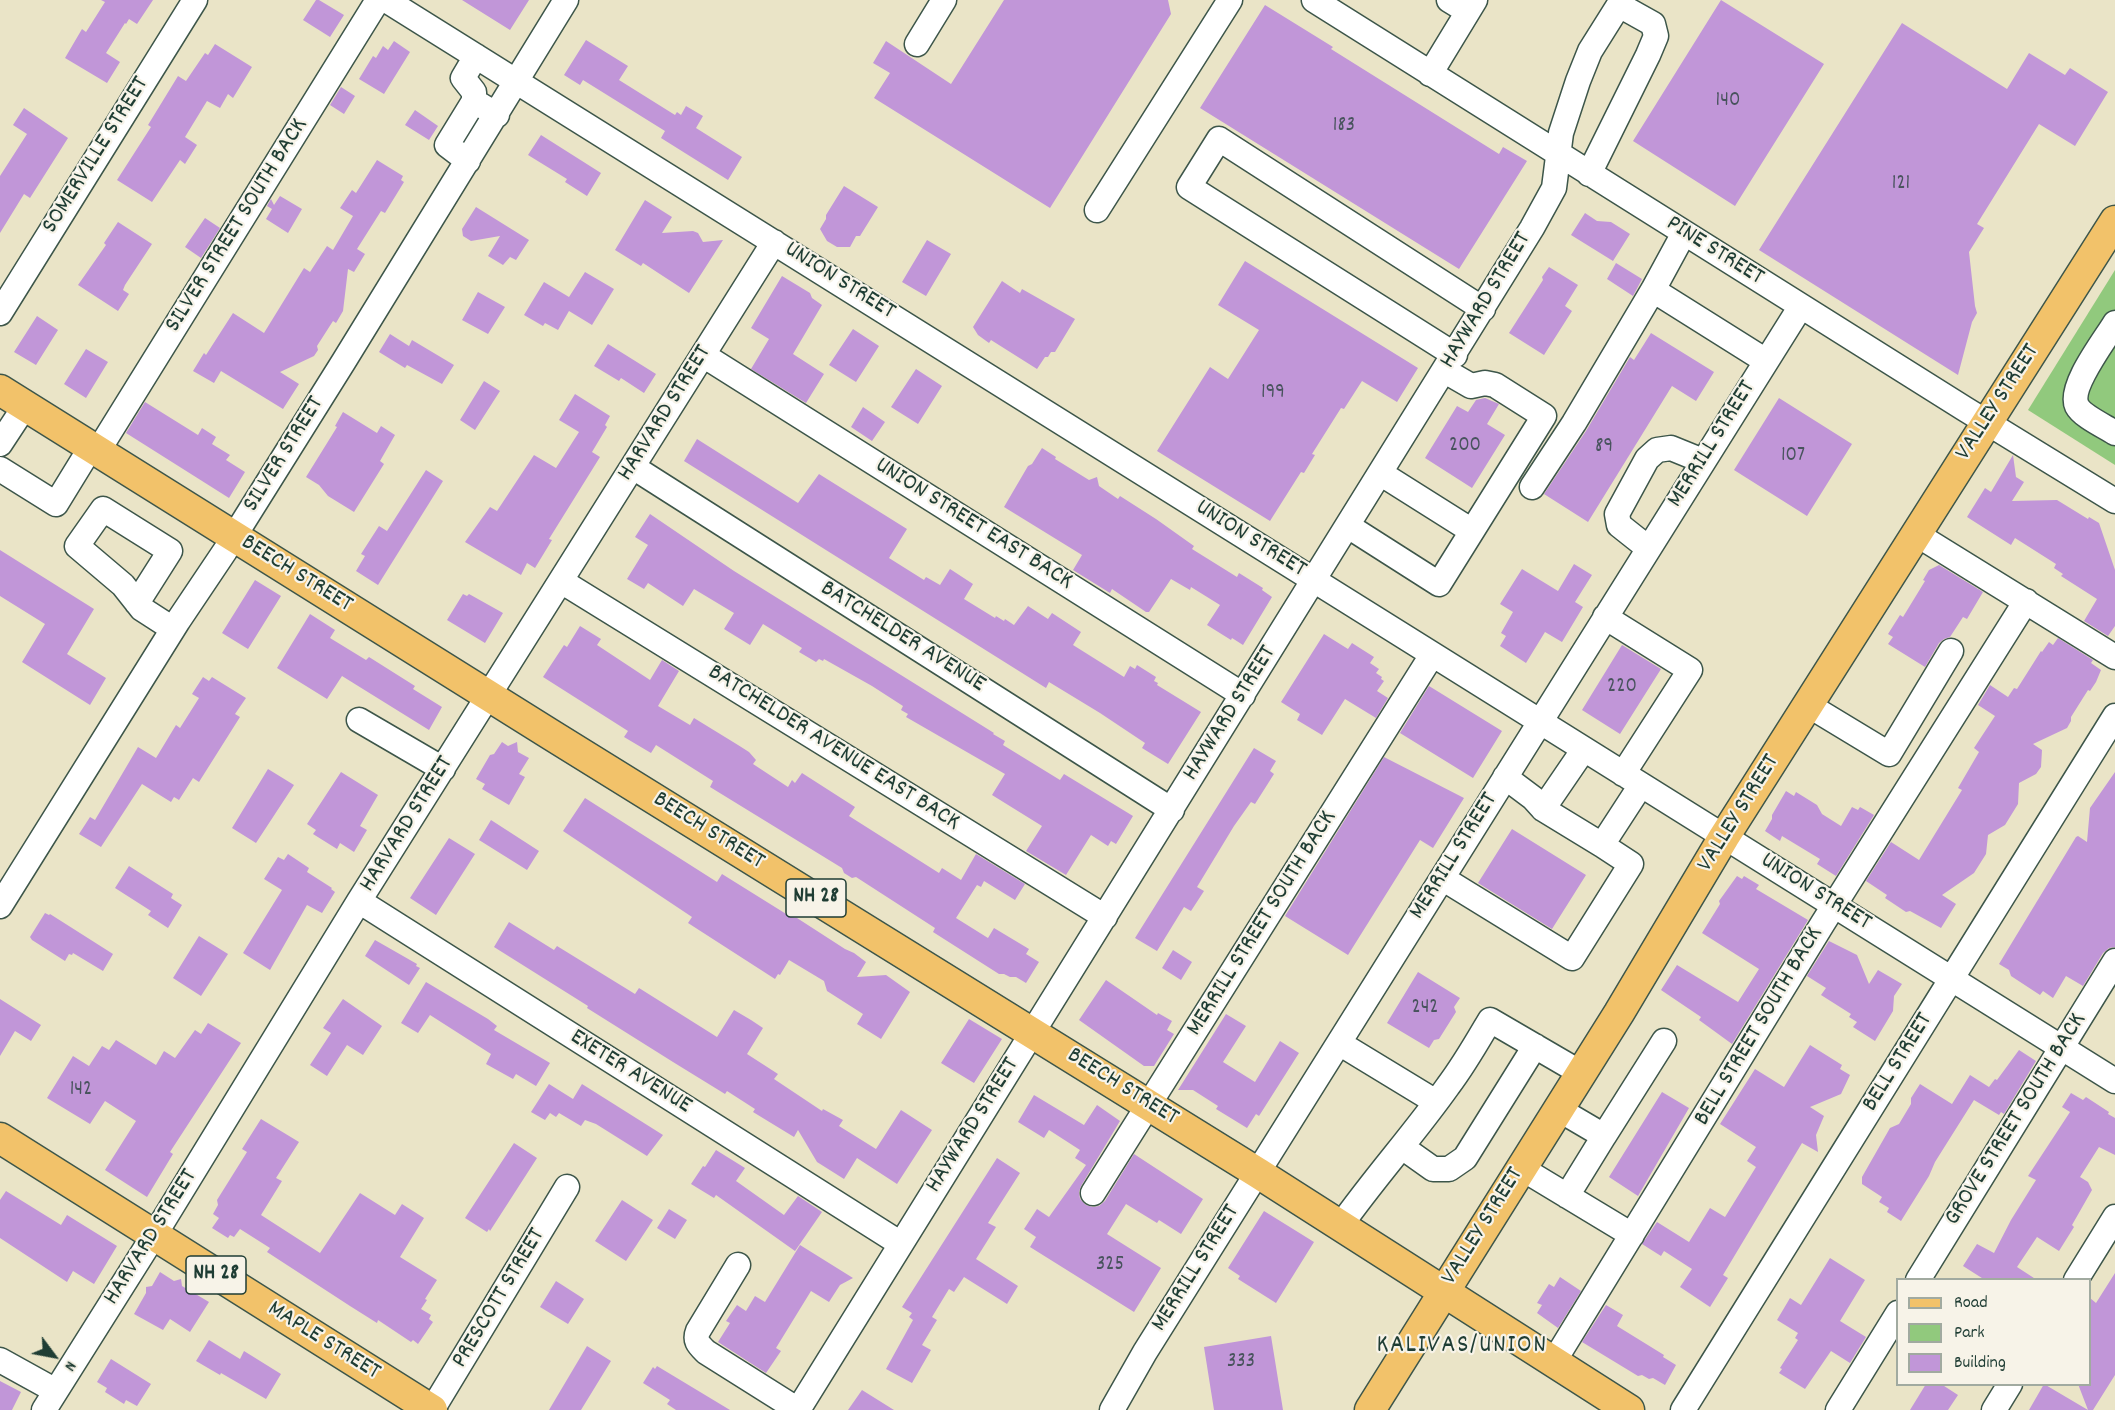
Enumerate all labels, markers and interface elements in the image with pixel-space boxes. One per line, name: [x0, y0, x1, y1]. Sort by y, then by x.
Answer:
street label: SOMERVILLE STREET: [37, 72, 157, 240]
house number: 140: [1716, 89, 1740, 115]
street label: SILVER STREET SOUTH BACK: [160, 114, 316, 338]
house number: 183: [1333, 114, 1355, 140]
house number: 121: [1892, 172, 1910, 198]
street label: PINE STREET: [1660, 211, 1768, 293]
street label: HAYWARD STREET: [1435, 228, 1539, 374]
street label: UNION STREET: [778, 237, 900, 327]
street label: VALLEY STREET: [1951, 340, 2047, 466]
street label: HARVARD STREET: [613, 341, 719, 487]
street label: MERRILL STREET: [1663, 376, 1763, 514]
house number: 199: [1261, 381, 1285, 407]
street label: SILVER STREET: [238, 392, 332, 518]
house number: 200: [1449, 434, 1481, 460]
house number: 89: [1595, 435, 1613, 461]
house number: 107: [1781, 444, 1805, 470]
street label: UNION STREET EAST BACK: [869, 452, 1077, 598]
street label: UNION STREET: [1189, 495, 1311, 585]
street label: BEECH STREET: [235, 529, 357, 621]
street label: BATCHELDER AVENUE: [814, 576, 990, 700]
street label: HAYWARD STREET: [1178, 641, 1284, 787]
street label: BATCHELDER AVENUE EAST BACK: [702, 659, 964, 839]
house number: 220: [1607, 675, 1637, 701]
street label: VALLEY STREET: [1693, 750, 1787, 878]
street label: HARVARD STREET: [355, 752, 461, 898]
street label: BEECH STREET: [647, 786, 769, 878]
street label: MERRILL STREET: [1405, 788, 1505, 926]
street label: MERRILL STREET SOUTH BACK: [1182, 806, 1344, 1042]
street label: UNION STREET: [1754, 848, 1876, 938]
road number: NH 28: [786, 879, 846, 917]
street label: BELL STREET SOUTH BACK: [1689, 922, 1831, 1132]
house number: 242: [1411, 996, 1439, 1022]
street label: BELL STREET: [1857, 1008, 1941, 1118]
street label: GROVE STREET SOUTH BACK: [1940, 1008, 2094, 1232]
street label: EXETER AVENUE: [564, 1024, 696, 1122]
street label: BEECH STREET: [1061, 1042, 1183, 1134]
street label: HAYWARD STREET: [921, 1053, 1027, 1199]
house number: 142: [70, 1078, 92, 1104]
street label: VALLEY STREET: [1437, 1163, 1531, 1291]
street label: HARVARD STREET: [99, 1165, 205, 1311]
street label: MERRILL STREET: [1147, 1200, 1247, 1338]
street label: PRESCOTT STREET: [447, 1224, 553, 1374]
house number: 325: [1096, 1253, 1124, 1279]
road number: NH 28: [186, 1256, 246, 1294]
legend: [1896, 1278, 2091, 1386]
text: Road: [1954, 1291, 1988, 1316]
street label: MAPLE STREET: [261, 1296, 385, 1388]
text: Park: [1954, 1321, 1985, 1346]
north arrow: [24, 1326, 84, 1386]
district label: KALIVAS/UNION: [1376, 1331, 1548, 1363]
house number: 333: [1227, 1350, 1255, 1376]
text: Building: [1954, 1351, 2006, 1376]
text: N: [58, 1356, 82, 1375]

